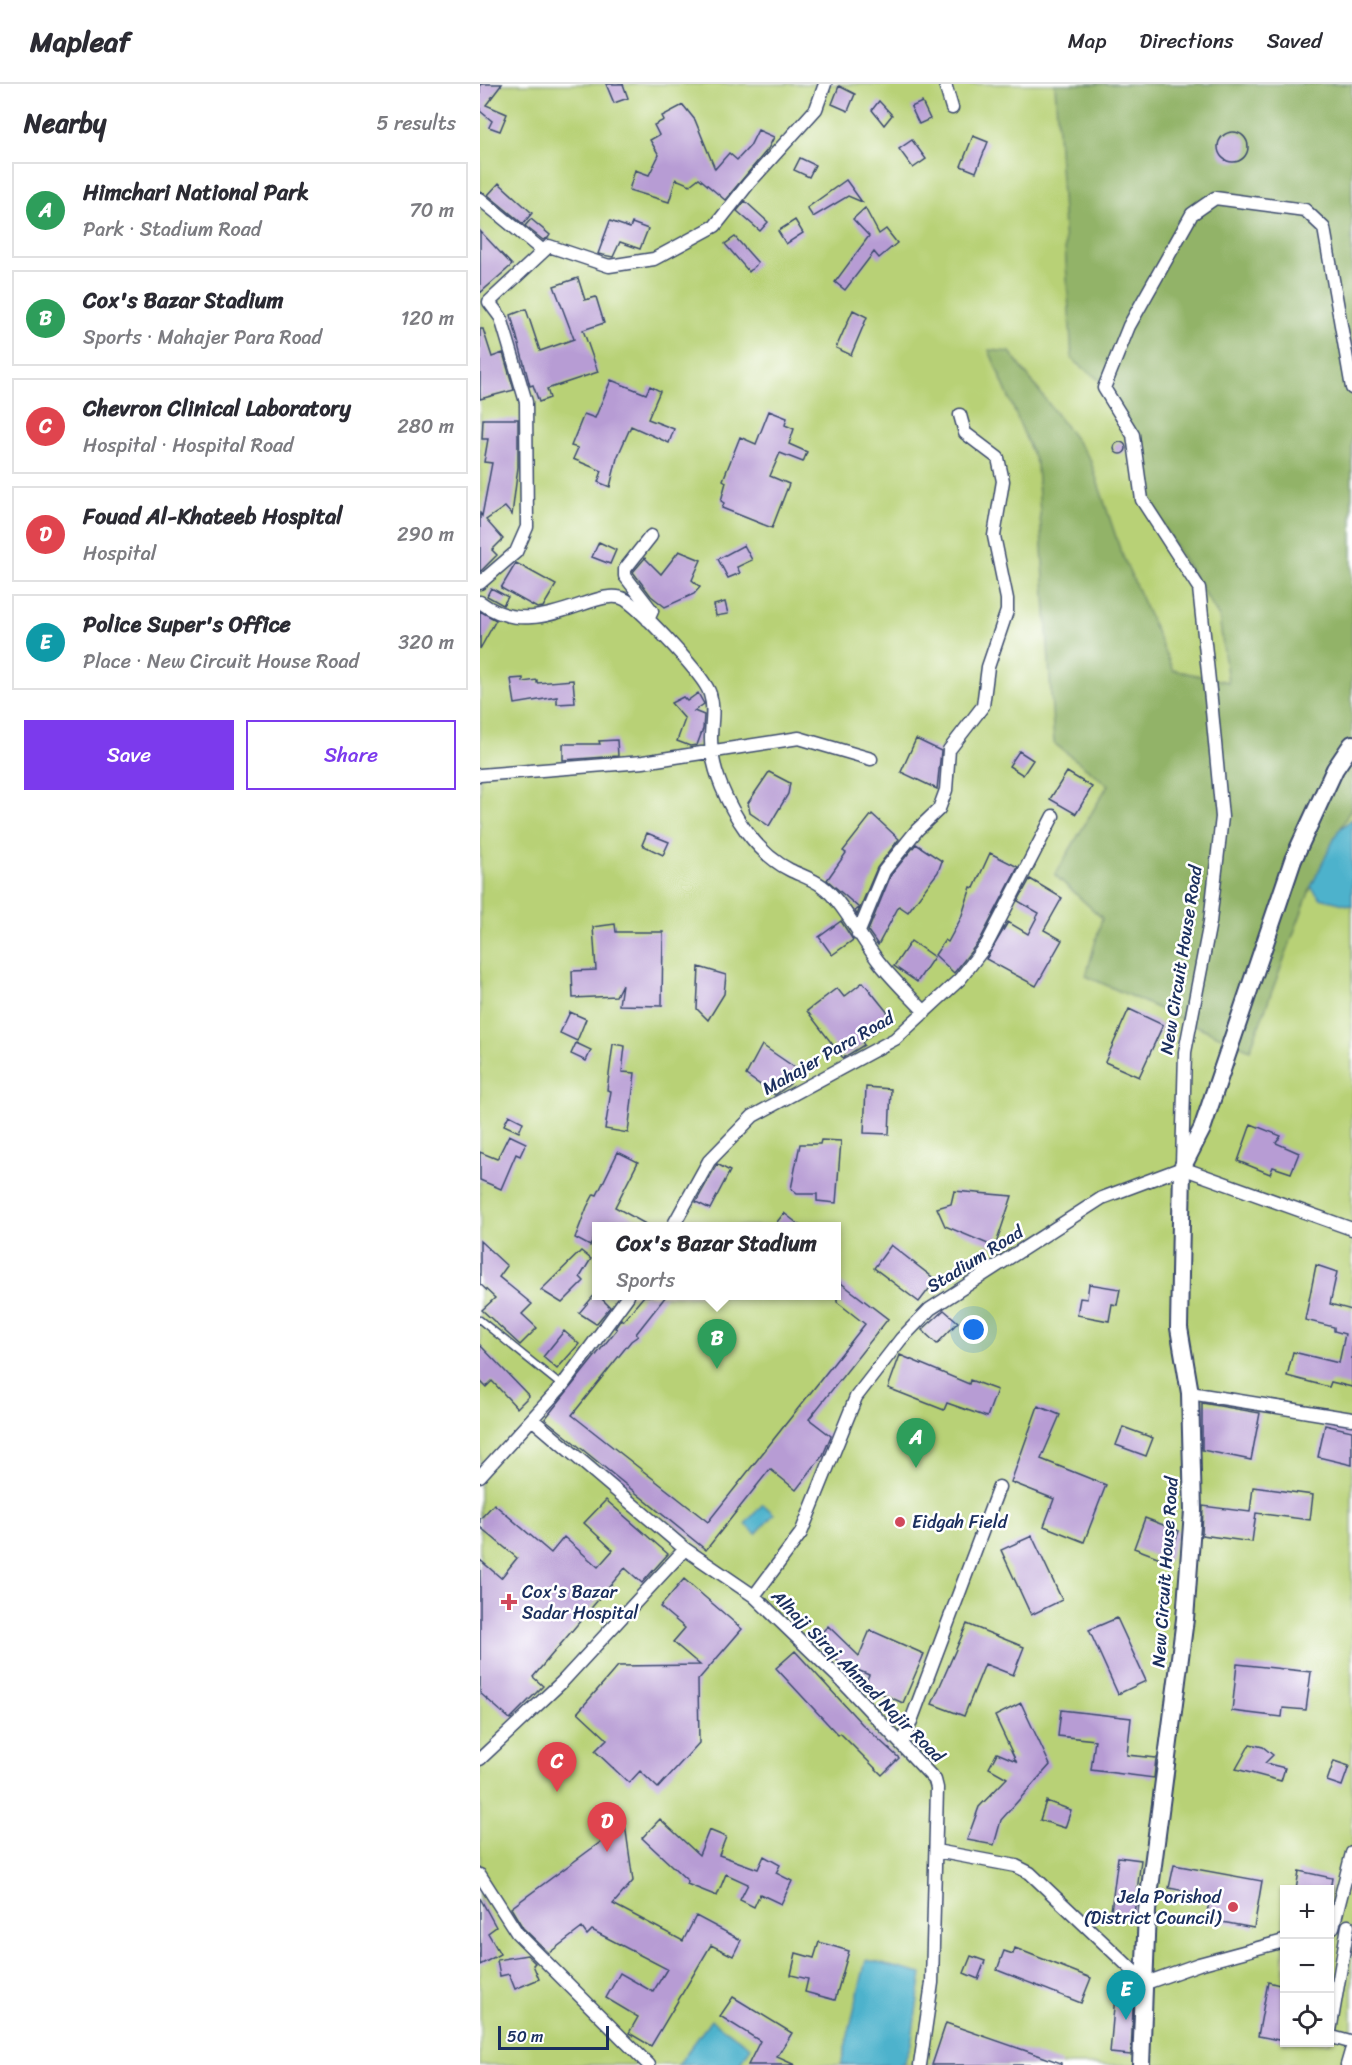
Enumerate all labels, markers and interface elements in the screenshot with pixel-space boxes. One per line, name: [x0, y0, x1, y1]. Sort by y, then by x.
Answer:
text: Mapleaf: [30, 17, 130, 66]
text: Map: [1068, 22, 1106, 60]
text: Directions: [1139, 22, 1234, 60]
text: Saved: [1267, 22, 1322, 60]
text: Nearby: [24, 100, 106, 146]
text: 5 results: [377, 106, 456, 141]
text: Himchari National Park: [83, 173, 309, 212]
text: A: [39, 193, 52, 228]
text: 70 m: [409, 193, 454, 228]
text: Park · Stadium Road: [83, 212, 261, 247]
text: Cox's Bazar Stadium: [83, 281, 283, 320]
text: B: [39, 301, 52, 336]
text: 120 m: [401, 301, 454, 336]
text: Sports · Mahajer Para Road: [83, 320, 322, 355]
text: Chevron Clinical Laboratory: [83, 389, 351, 428]
text: C: [39, 409, 52, 444]
text: 280 m: [397, 409, 454, 444]
text: Hospital · Hospital Road: [83, 428, 294, 463]
text: Fouad Al-Khateeb Hospital: [83, 497, 343, 536]
text: D: [40, 517, 51, 552]
text: 290 m: [397, 517, 454, 552]
text: Hospital: [83, 536, 156, 571]
text: Police Super's Office: [83, 605, 291, 644]
text: E: [40, 625, 51, 660]
text: 320 m: [398, 625, 454, 660]
text: Place · New Circuit House Road: [83, 644, 359, 679]
button: Save: [24, 720, 234, 790]
button: Share: [246, 720, 456, 790]
street label: New Circuit House Road: [1150, 862, 1212, 1057]
street label: Mahajer Para Road: [756, 1001, 901, 1104]
street label: Stadium Road: [920, 1216, 1031, 1302]
popup: [592, 1222, 841, 1300]
text: Cox's Bazar Stadium: [616, 1224, 817, 1263]
text: Sports: [616, 1263, 675, 1298]
your location: [959, 1315, 988, 1344]
pin: B: [698, 1320, 736, 1369]
pin: A: [896, 1418, 936, 1468]
street label: New Circuit House Road: [1142, 1474, 1188, 1668]
place label: Eidgah Field: [912, 1506, 1009, 1538]
marker: Eidgah Field: [893, 1515, 907, 1529]
place label: Cox's Bazar Sadar Hospital: [522, 1576, 639, 1629]
street label: Alhajj Siraj Ahmed Najir Road: [763, 1581, 954, 1772]
marker: Cox's Bazar Sadar Hospital: [500, 1593, 518, 1611]
pin: C: [538, 1742, 577, 1792]
pin: D: [588, 1802, 626, 1852]
place label: Jela Porishod (District Council): [1084, 1881, 1223, 1934]
map controls: [1280, 1885, 1334, 2047]
button: +: [1280, 1885, 1334, 1939]
marker: Jela Porishod (District Council): [1226, 1900, 1240, 1914]
button: −: [1280, 1939, 1334, 1993]
pin: E: [1106, 1970, 1146, 2020]
button: locate: [1280, 1993, 1334, 2047]
text: 50 m: [507, 2022, 543, 2051]
scale bar: [498, 2023, 609, 2050]

